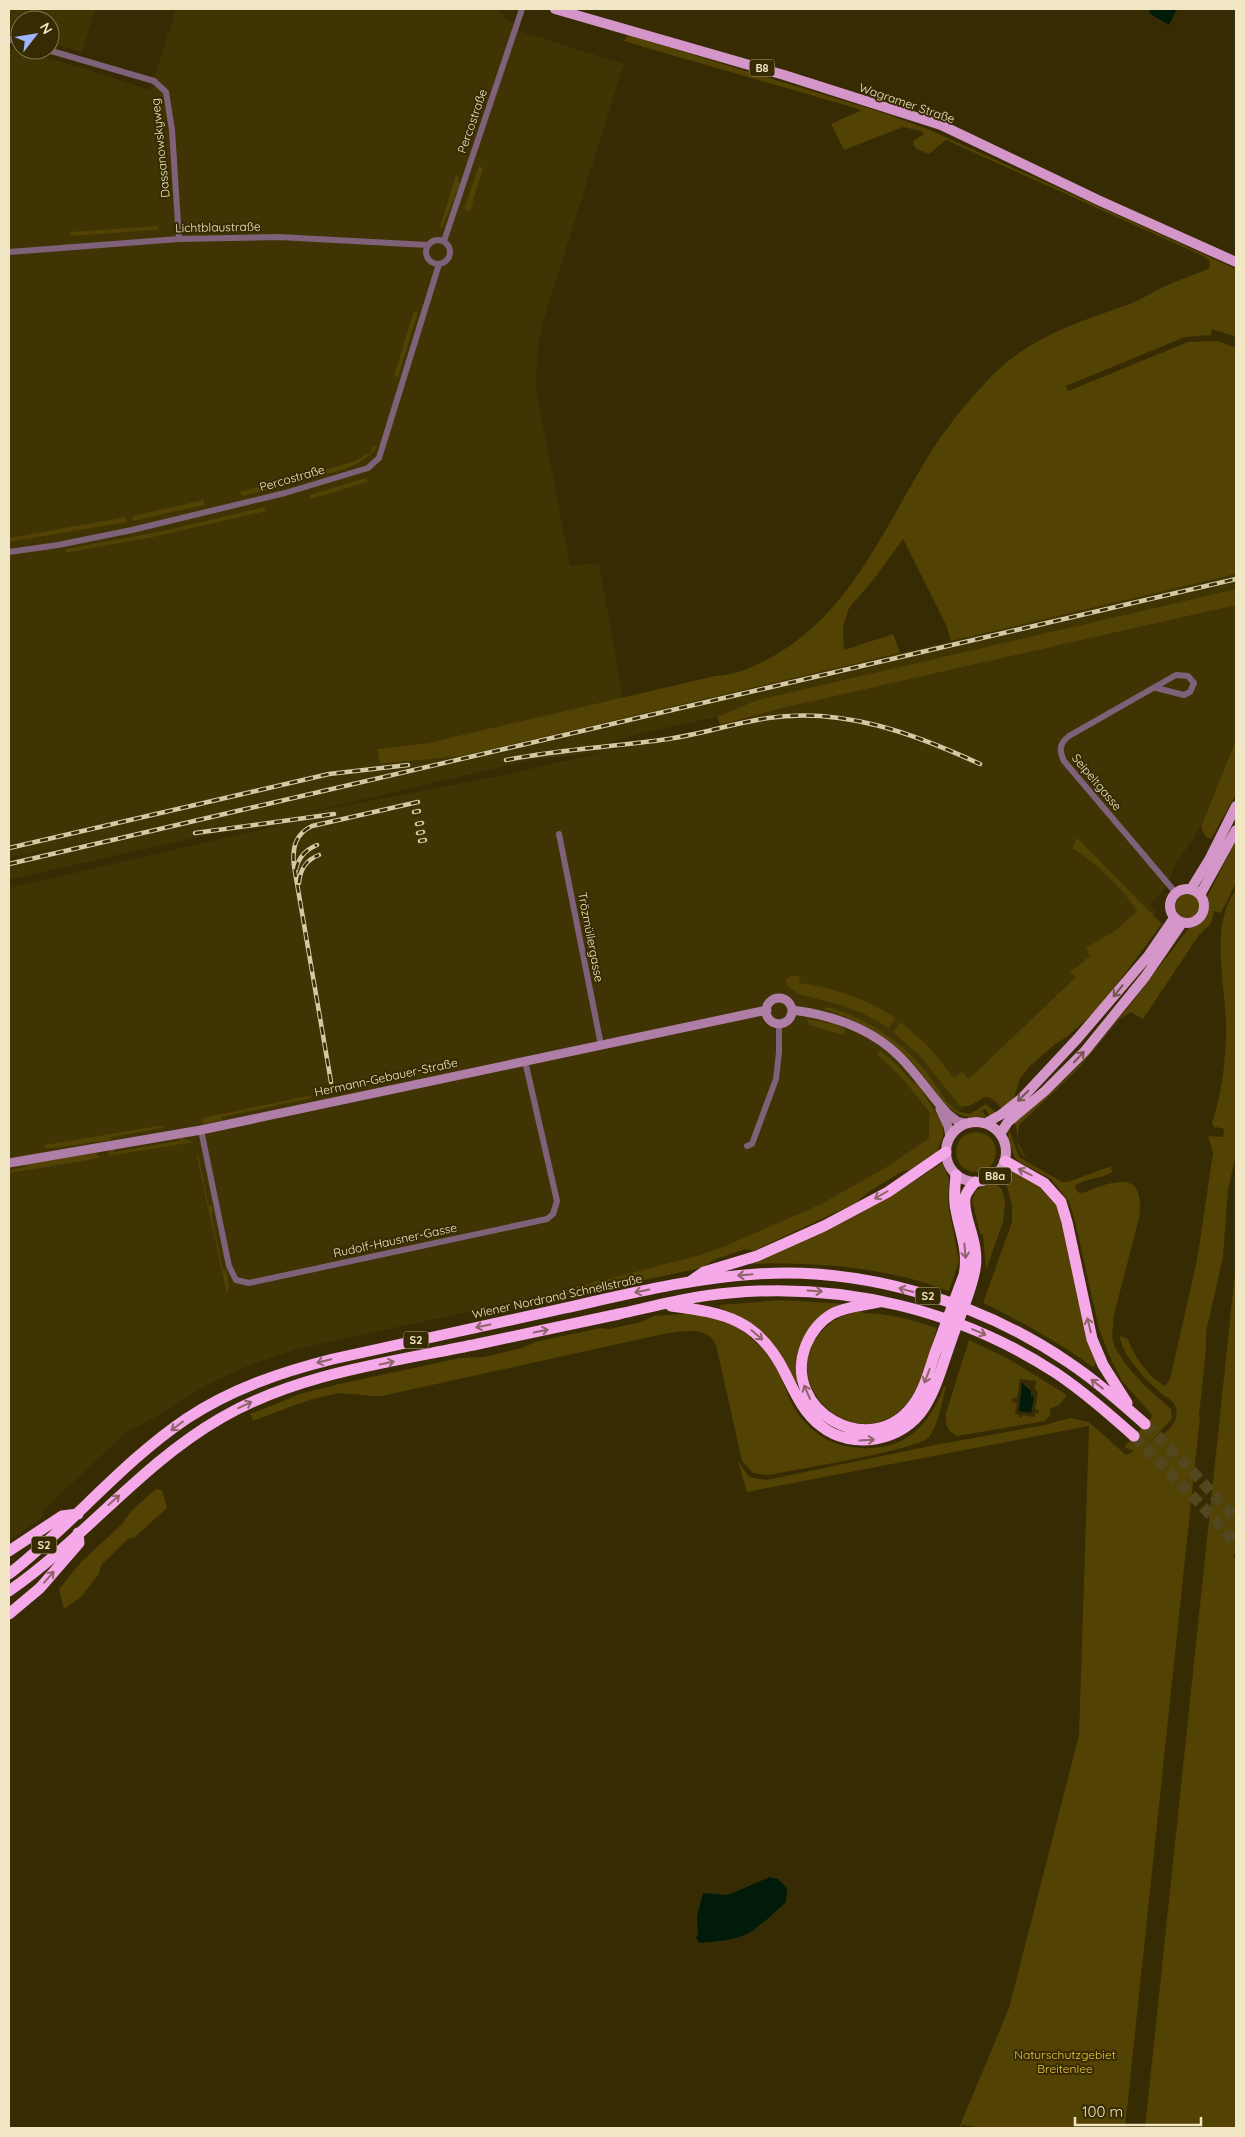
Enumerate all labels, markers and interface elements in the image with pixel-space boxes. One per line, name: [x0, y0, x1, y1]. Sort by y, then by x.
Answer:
north arrow: [10, 10, 60, 60]
text: N: [36, 19, 57, 37]
road number: B8: [750, 59, 774, 76]
street label: Wagramer Straße: [857, 80, 957, 126]
street label: Percostraße: [454, 87, 490, 155]
street label: Dassanowskyweg: [147, 98, 173, 198]
street label: Lichtblaustraße: [175, 219, 261, 235]
street label: Percostraße: [258, 461, 327, 494]
street label: Seipeltgasse: [1069, 751, 1125, 814]
street label: Trözmüllergasse: [575, 891, 607, 983]
one-way arrow: [1113, 984, 1124, 997]
one-way arrow: [1073, 1051, 1085, 1064]
street label: Hermann-Gebauer-Straße: [313, 1054, 459, 1100]
one-way arrow: [1016, 1090, 1029, 1102]
one-way arrow: [1017, 1167, 1032, 1177]
road number: B8a: [979, 1168, 1011, 1184]
one-way arrow: [875, 1191, 889, 1201]
street label: Rudolf-Hausner-Gasse: [332, 1220, 458, 1260]
one-way arrow: [960, 1243, 970, 1259]
one-way arrow: [737, 1270, 753, 1280]
street label: Wiener Nordrand Schnellstraße: [470, 1271, 644, 1321]
one-way arrow: [898, 1285, 914, 1294]
one-way arrow: [634, 1287, 650, 1297]
one-way arrow: [807, 1287, 823, 1296]
road number: S2: [916, 1288, 940, 1304]
one-way arrow: [1084, 1318, 1093, 1334]
one-way arrow: [475, 1322, 491, 1331]
one-way arrow: [533, 1326, 549, 1335]
one-way arrow: [971, 1328, 987, 1337]
one-way arrow: [750, 1329, 763, 1340]
road number: S2: [404, 1332, 428, 1348]
one-way arrow: [317, 1357, 333, 1366]
one-way arrow: [379, 1358, 395, 1368]
one-way arrow: [922, 1368, 931, 1383]
one-way arrow: [1091, 1378, 1104, 1389]
one-way arrow: [802, 1385, 811, 1400]
one-way arrow: [237, 1400, 252, 1410]
one-way arrow: [171, 1421, 184, 1432]
one-way arrow: [859, 1435, 875, 1444]
one-way arrow: [108, 1494, 121, 1506]
road number: S2: [32, 1536, 56, 1554]
one-way arrow: [43, 1571, 54, 1584]
park label: Naturschutzgebiet Breitenlee: [1014, 2047, 1116, 2076]
scale bar: [1075, 2094, 1201, 2126]
text: 100 m: [1082, 2102, 1123, 2121]

